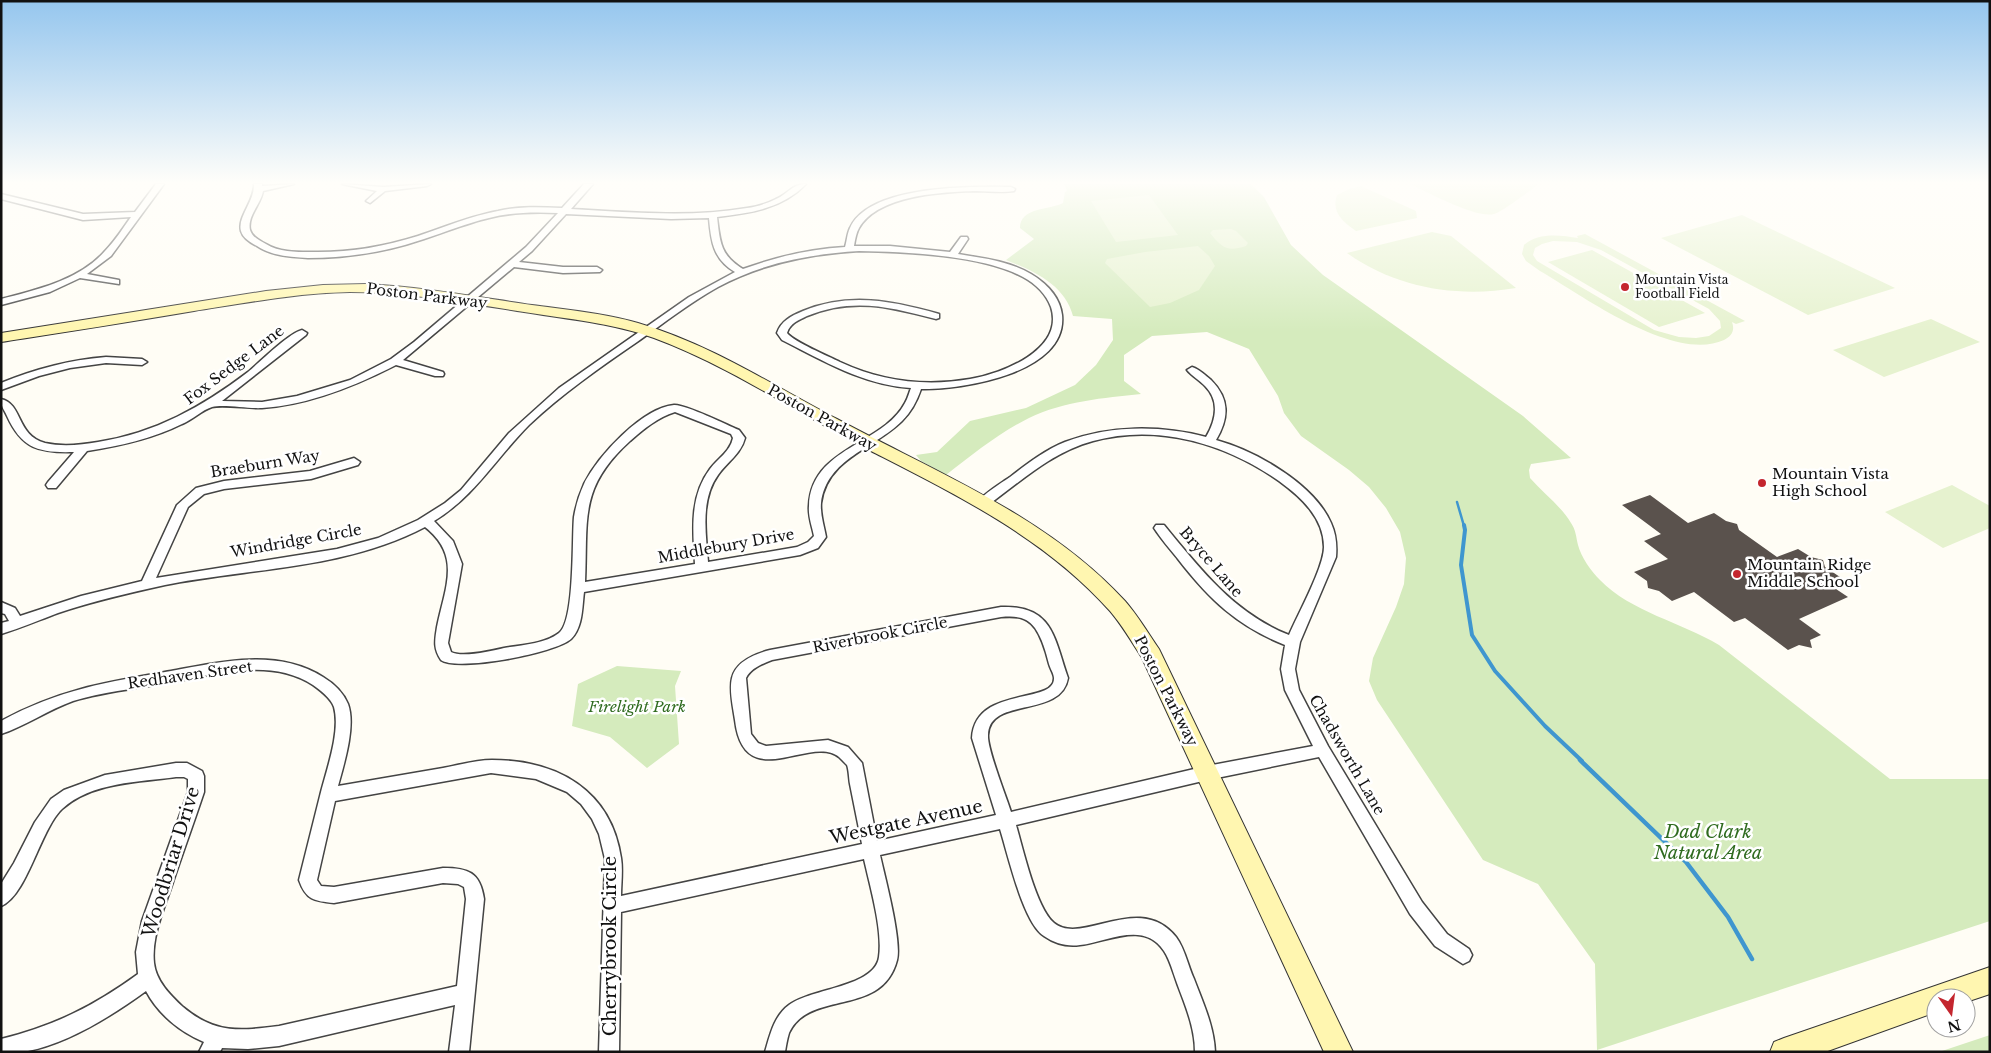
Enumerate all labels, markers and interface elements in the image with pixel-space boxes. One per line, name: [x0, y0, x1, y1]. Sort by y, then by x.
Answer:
place label: Mountain Vista Football Field: [1635, 272, 1729, 301]
street label: Poston Parkway: [366, 279, 489, 312]
marker: Mountain Vista Football Field: [1619, 281, 1631, 293]
street label: Fox Sedge Lane: [180, 321, 288, 408]
street label: Poston Parkway: [764, 380, 880, 456]
street label: Braeburn Way: [209, 445, 321, 482]
place label: Mountain Vista High School: [1772, 464, 1889, 500]
marker: Mountain Vista High School: [1756, 477, 1768, 489]
street label: Windridge Circle: [228, 520, 363, 562]
street label: Bryce Lane: [1176, 523, 1247, 601]
street label: Middlebury Drive: [656, 524, 796, 567]
place label: Mountain Ridge Middle School: [1747, 555, 1871, 591]
marker: Mountain Ridge Middle School: [1731, 568, 1743, 580]
street label: Riverbrook Circle: [811, 612, 949, 657]
street label: Poston Parkway: [1130, 632, 1203, 750]
street label: Redhaven Street: [126, 656, 254, 693]
street label: Chadsworth Lane: [1305, 691, 1390, 818]
park label: Firelight Park: [587, 697, 686, 716]
street label: Woodbriar Drive: [137, 784, 204, 941]
street label: Westgate Avenue: [826, 795, 985, 849]
park label: Dad Clark Natural Area: [1653, 821, 1762, 864]
street label: Cherrybrook Circle: [599, 856, 621, 1036]
north arrow: [1926, 988, 1976, 1038]
text: N: [1946, 1015, 1963, 1036]

